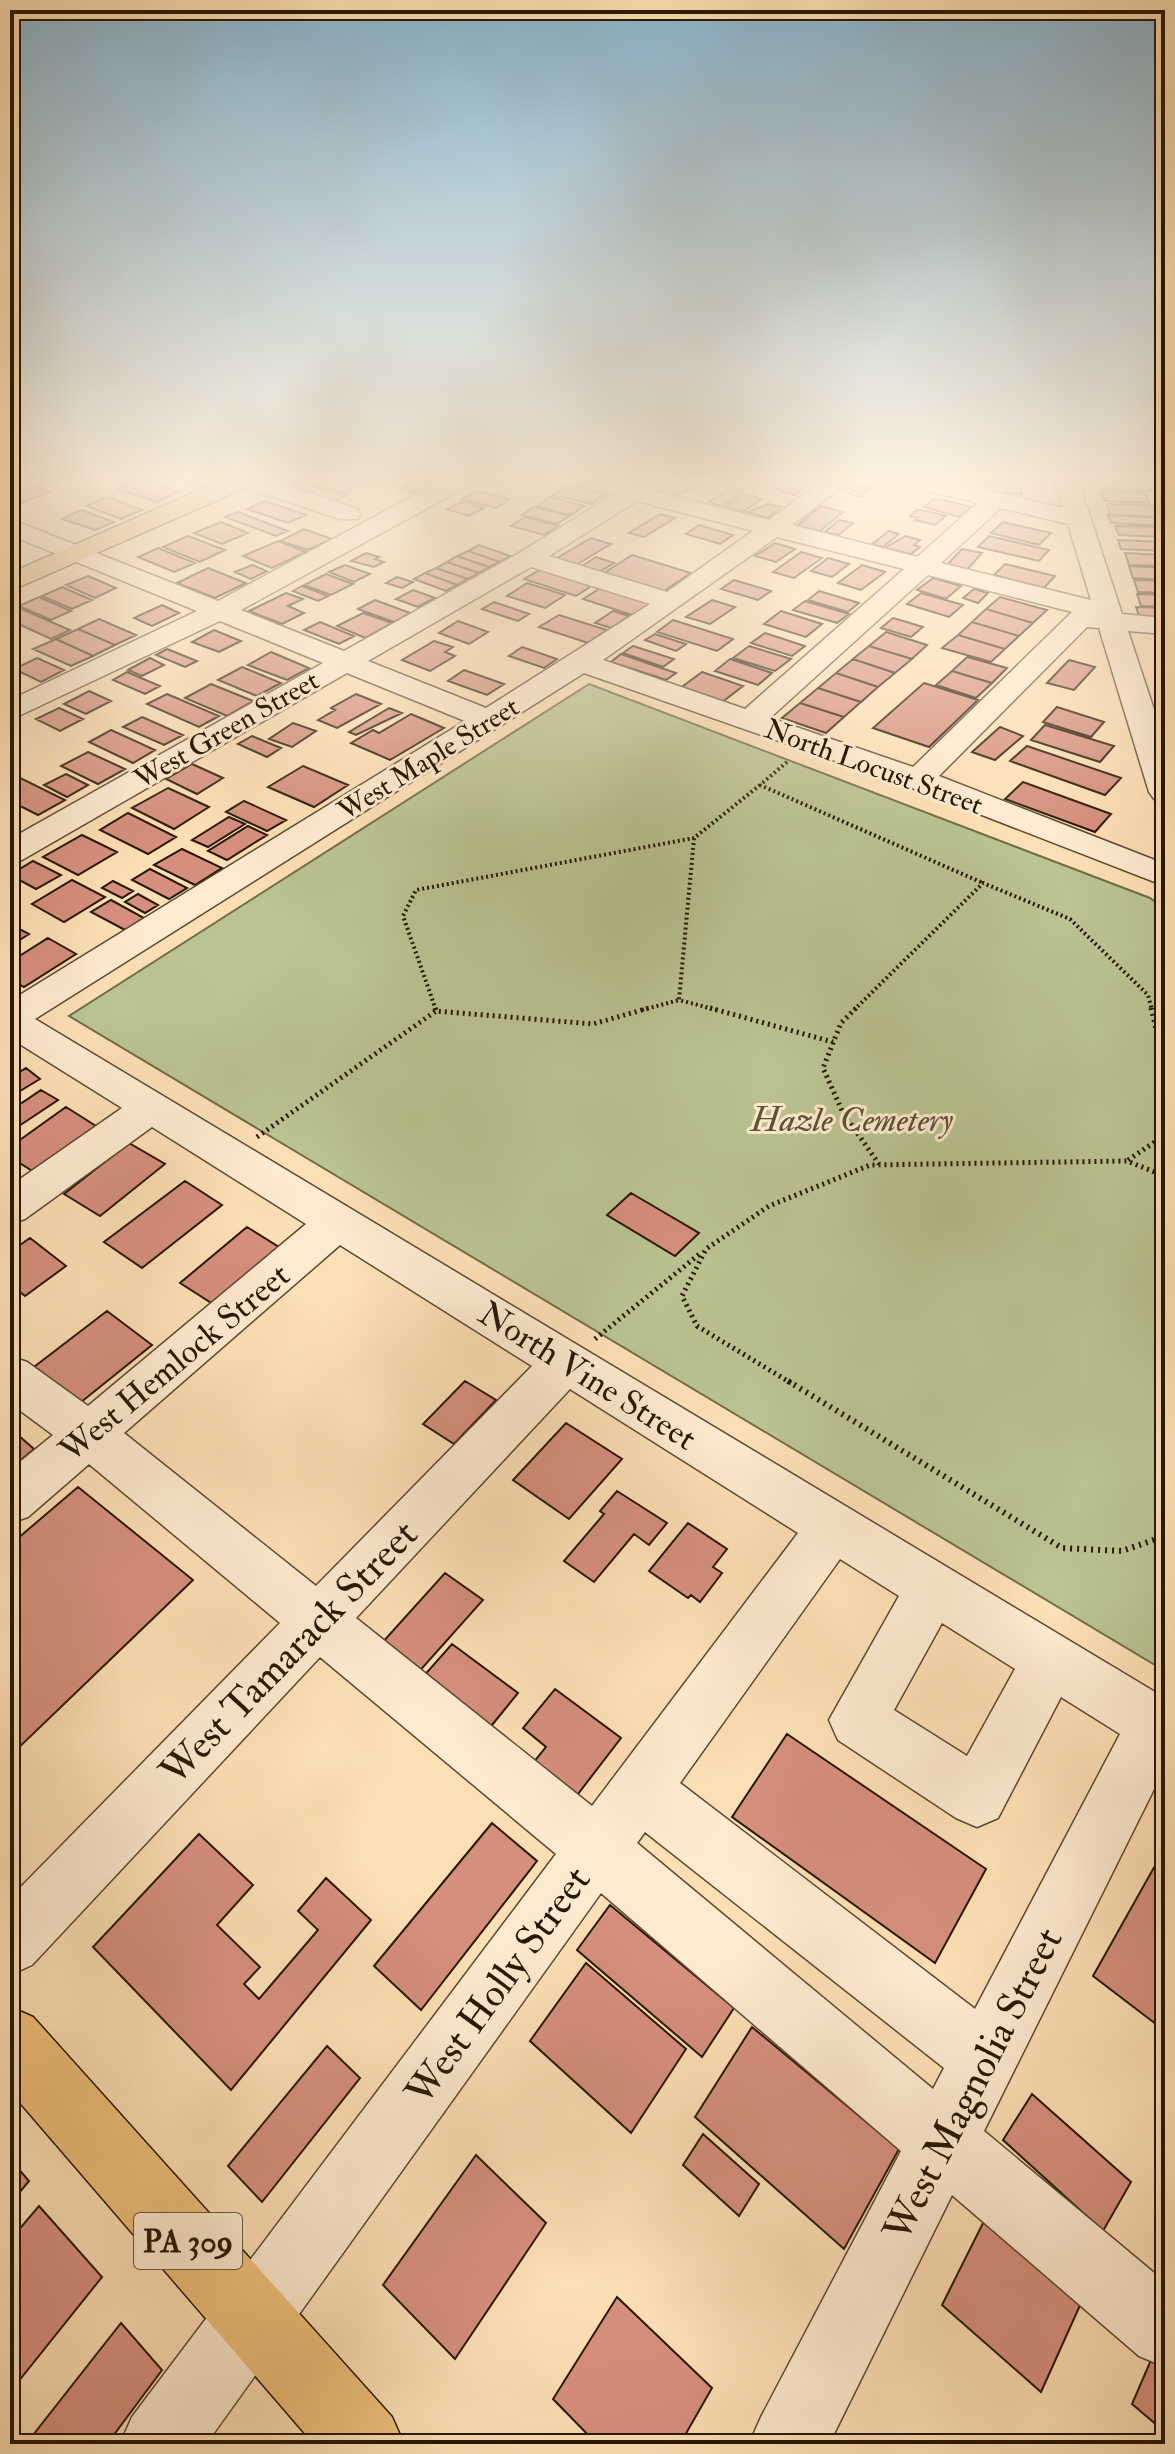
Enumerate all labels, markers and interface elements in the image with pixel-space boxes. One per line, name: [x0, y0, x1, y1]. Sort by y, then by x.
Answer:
street label: West Green Street: [127, 663, 325, 798]
street label: West Maple Street: [331, 690, 526, 829]
street label: North Locust Street: [760, 712, 987, 823]
park label: Hazle Cemetery: [749, 1099, 954, 1142]
street label: West Hemlock Street: [50, 1254, 299, 1473]
street label: North Vine Street: [470, 1292, 704, 1460]
street label: West Tamarack Street: [149, 1510, 429, 1797]
street label: West Holly Street: [394, 1856, 602, 2116]
street label: West Magnolia Street: [872, 1919, 1074, 2251]
road number: PA 309: [134, 2213, 242, 2269]

